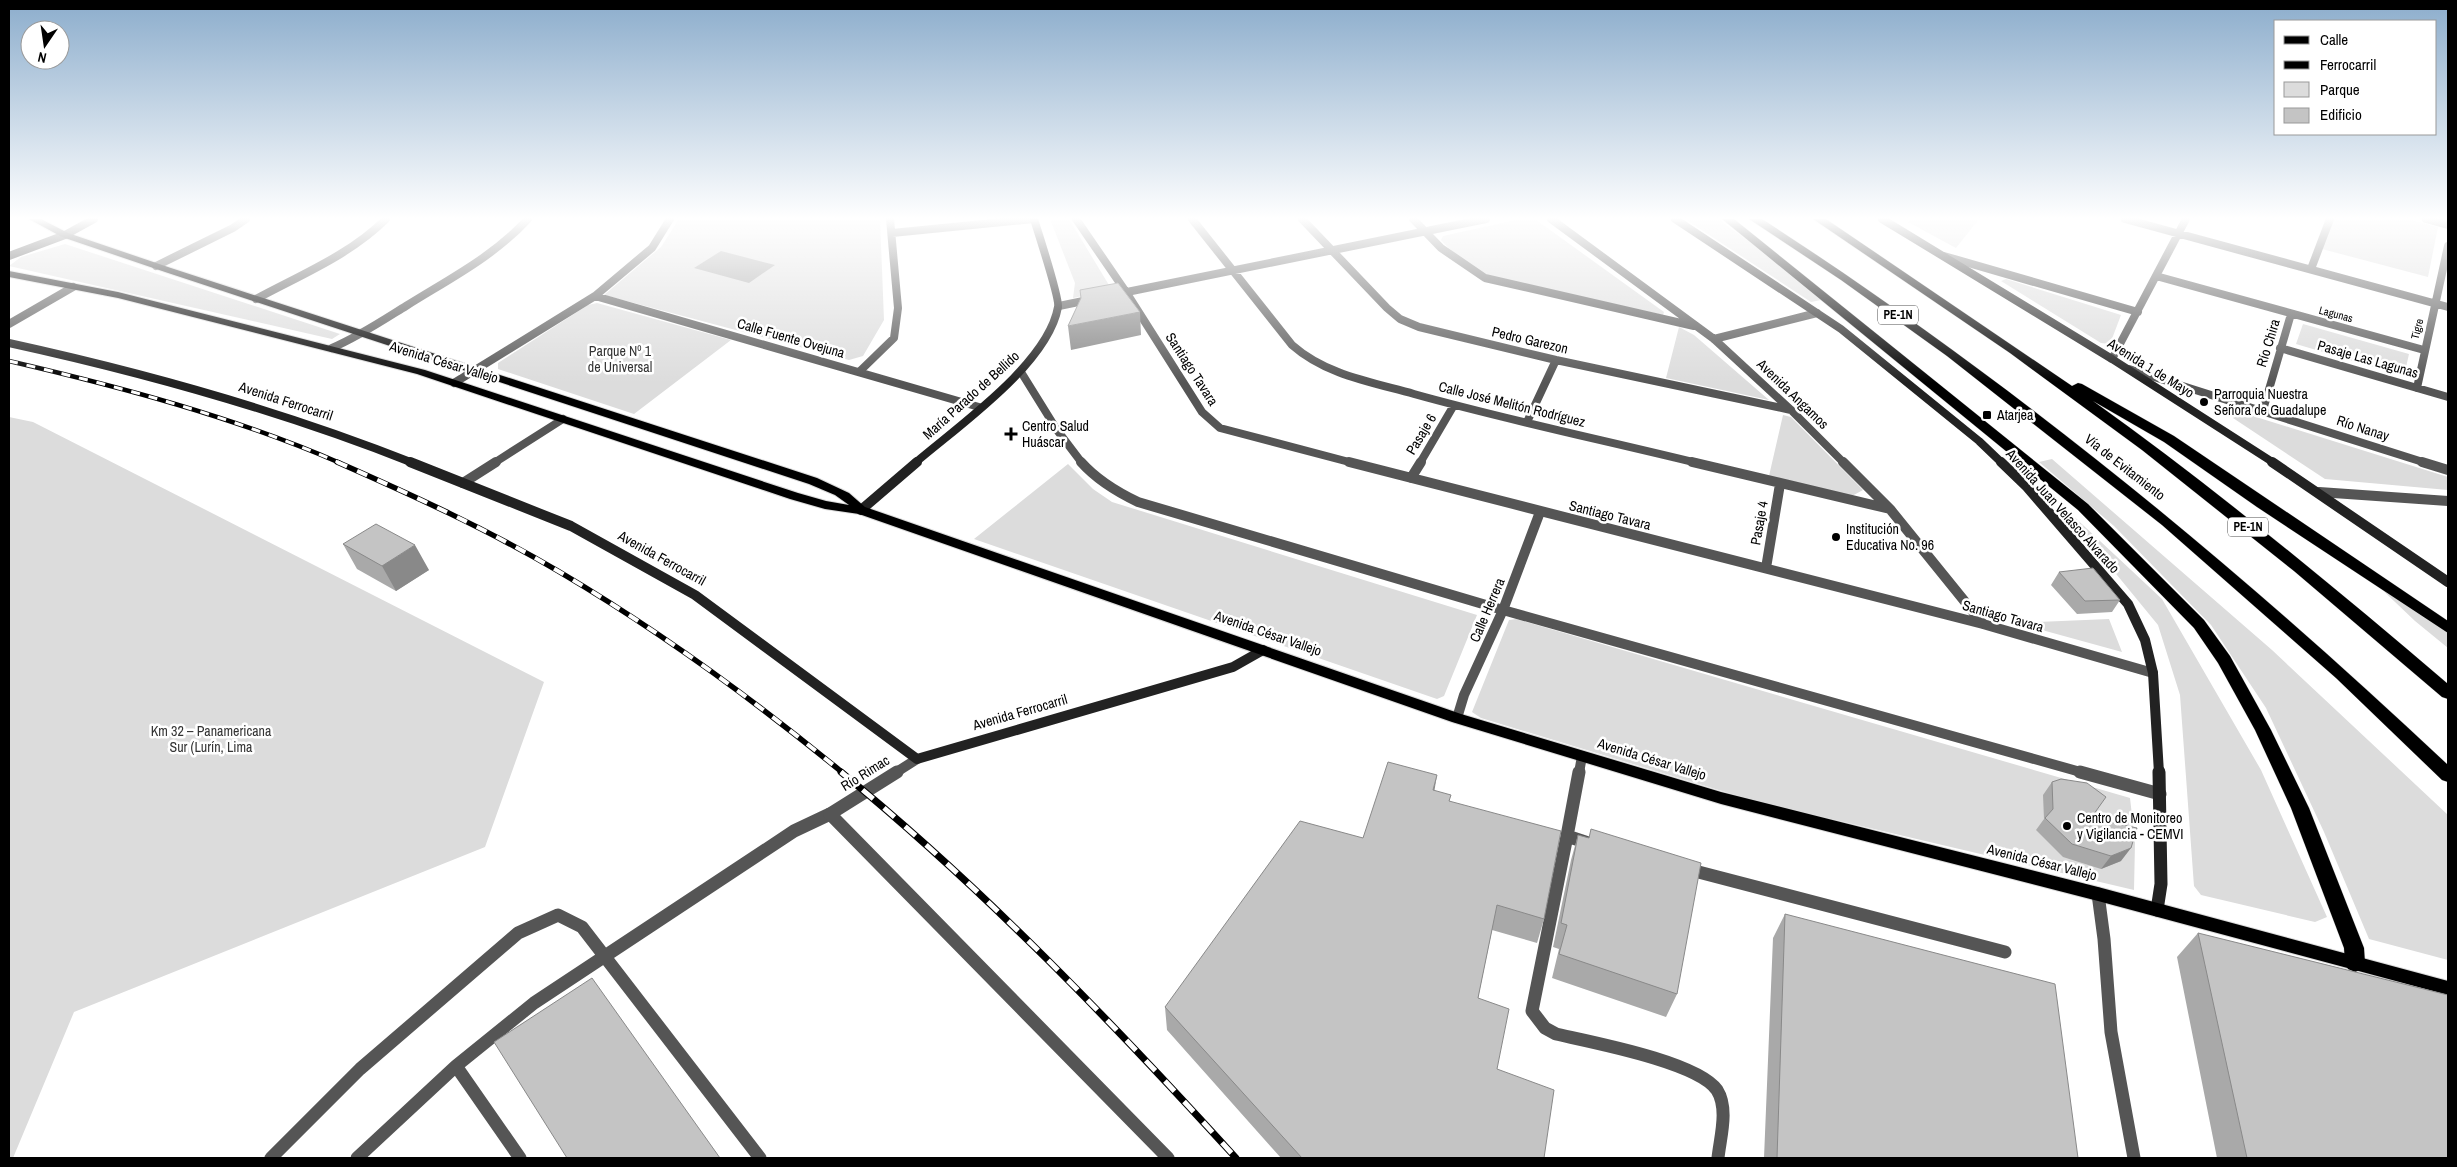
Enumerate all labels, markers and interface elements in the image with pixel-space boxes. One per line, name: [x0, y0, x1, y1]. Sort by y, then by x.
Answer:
north arrow: [20, 20, 70, 70]
legend: [2274, 20, 2437, 135]
text: Calle: [2320, 29, 2348, 50]
text: N: [36, 48, 48, 67]
text: Ferrocarril: [2320, 54, 2376, 75]
text: Parque: [2320, 79, 2360, 100]
text: Edificio: [2320, 104, 2362, 125]
street label: Lagunas: [2317, 303, 2355, 325]
road number: PE-1N: [1878, 306, 1918, 324]
street label: Calle Fuente Ovejuna: [735, 314, 847, 362]
street label: Río Chira: [2252, 316, 2284, 369]
street label: Tigre: [2408, 317, 2426, 341]
street label: Pedro Garezon: [1490, 322, 1570, 358]
street label: Santiago Tavara: [1162, 329, 1223, 409]
street label: Avenida 1 de Mayo: [2104, 334, 2198, 402]
street label: Pasaje Las Lagunas: [2316, 336, 2421, 382]
street label: Avenida César Vallejo: [387, 337, 500, 387]
park label: Parque Nº 1 de Universal: [588, 342, 652, 376]
street label: María Parado de Bellido: [919, 347, 1023, 443]
street label: Avenida Angamos: [1753, 355, 1833, 433]
street label: Avenida Ferrocarril: [236, 377, 335, 425]
street label: Calle José Melitón Rodríguez: [1437, 377, 1587, 431]
place label: Parroquia Nuestra Señora de Guadalupe: [2214, 385, 2326, 419]
marker: Parroquia Nuestra Señora de Guadalupe: [2198, 396, 2210, 408]
place label: Atarjea: [1996, 406, 2034, 424]
marker: Atarjea: [1981, 409, 1993, 421]
street label: Pasaje 6: [1402, 410, 1440, 458]
street label: Río Nanay: [2334, 411, 2392, 445]
place label: Centro Salud Huáscar: [1022, 417, 1089, 451]
marker: Centro Salud Huáscar: [1004, 427, 1018, 441]
street label: Vía de Evitamiento: [2081, 430, 2169, 504]
street label: Avenida Juan Velasco Alvarado: [2002, 444, 2124, 577]
street label: Santiago Tavara: [1567, 496, 1653, 534]
street label: Pasaje 4: [1746, 499, 1772, 547]
road number: PE-1N: [2228, 518, 2268, 536]
place label: Institución Educativa No. 96: [1846, 520, 1934, 554]
street label: Avenida Ferrocarril: [614, 526, 709, 590]
marker: Institución Educativa No. 96: [1830, 531, 1842, 543]
street label: Calle Herrera: [1465, 575, 1509, 645]
street label: Santiago Tavara: [1960, 596, 2046, 636]
street label: Avenida César Vallejo: [1211, 606, 1324, 660]
street label: Avenida Ferrocarril: [970, 690, 1069, 734]
park label: Km 32 – Panamericana Sur (Lurín, Lima: [151, 722, 272, 756]
street label: Avenida César Vallejo: [1595, 734, 1708, 784]
street label: Río Rimac: [837, 751, 893, 795]
place label: Centro de Monitoreo y Vigilancia - CEMVI: [2077, 809, 2183, 843]
marker: Centro de Monitoreo y Vigilancia - CEMVI: [2061, 820, 2073, 832]
street label: Avenida César Vallejo: [1984, 839, 2099, 884]

